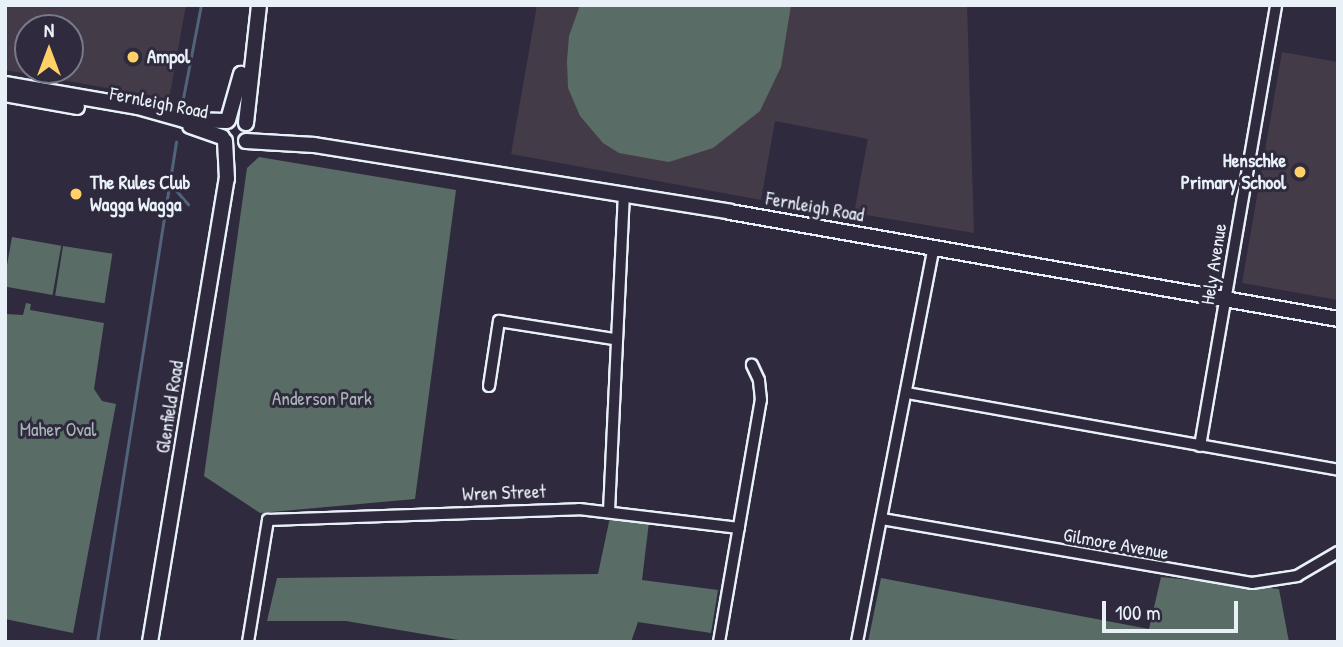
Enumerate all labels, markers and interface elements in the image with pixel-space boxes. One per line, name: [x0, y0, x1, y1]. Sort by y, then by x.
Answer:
north arrow: [14, 14, 84, 84]
text: N: [44, 17, 54, 43]
place label: Ampol: [147, 46, 190, 68]
marker: Ampol: [125, 49, 141, 65]
street label: Fernleigh Road: [108, 82, 210, 124]
place label: Henschke Primary School: [1181, 150, 1286, 194]
marker: Henschke Primary School: [1292, 164, 1308, 180]
place label: The Rules Club Wagga Wagga: [90, 172, 190, 216]
marker: The Rules Club Wagga Wagga: [68, 186, 84, 202]
street label: Fernleigh Road: [764, 187, 866, 227]
street label: Hely Avenue: [1196, 222, 1232, 306]
street label: Glenfield Road: [151, 359, 189, 455]
park label: Anderson Park: [272, 388, 372, 410]
park label: Maher Oval: [20, 419, 96, 441]
street label: Wren Street: [462, 480, 546, 506]
street label: Gilmore Avenue: [1062, 524, 1170, 564]
scale bar: [1105, 588, 1242, 632]
text: 100 m: [1115, 598, 1161, 627]

